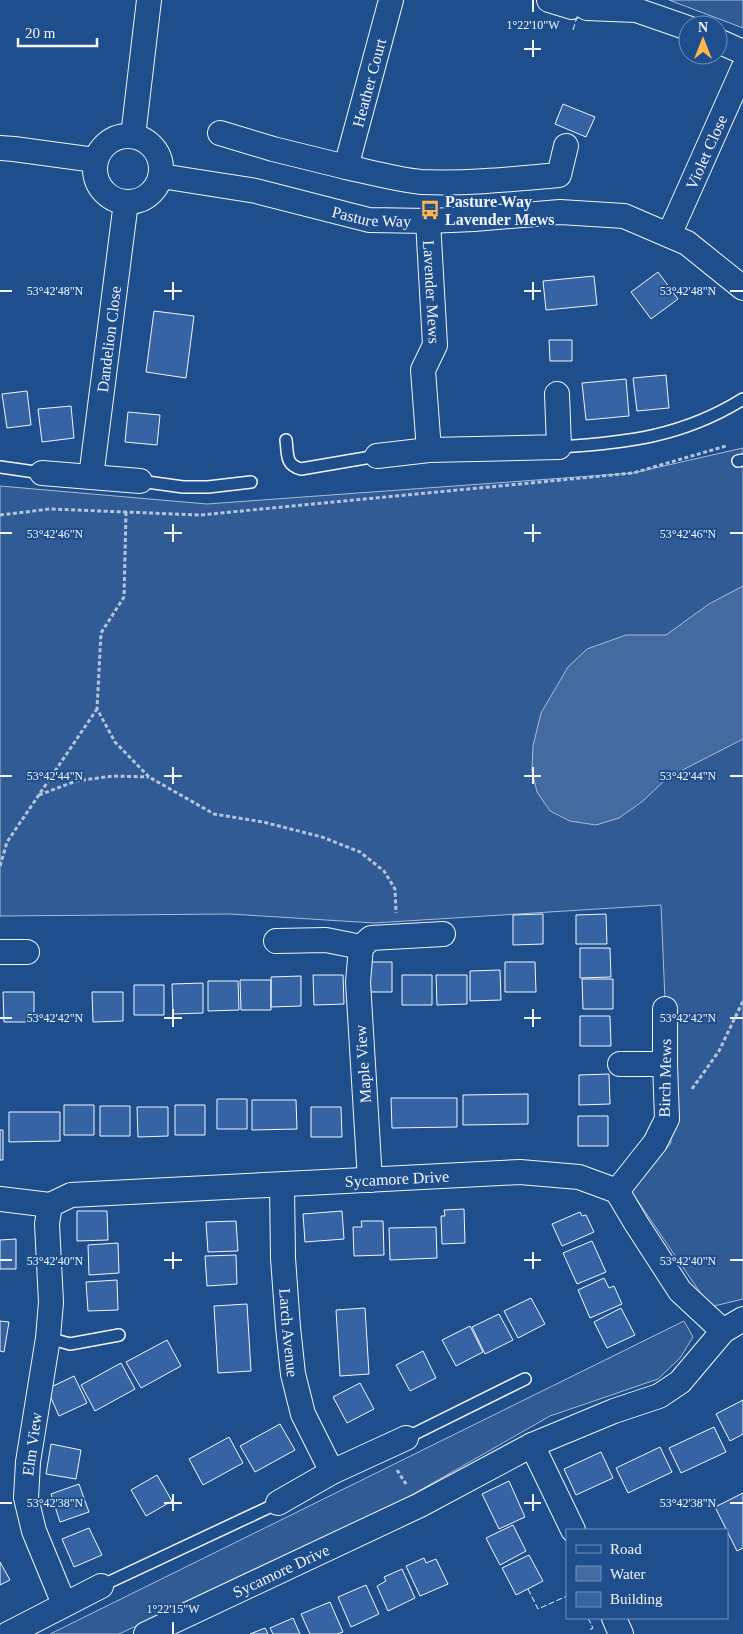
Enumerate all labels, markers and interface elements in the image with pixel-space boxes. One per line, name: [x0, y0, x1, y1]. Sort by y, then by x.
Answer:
scale bar: [18, 15, 96, 47]
north arrow: [678, 15, 728, 65]
text: 1°22'10"W: [506, 18, 560, 32]
text: N: [698, 20, 708, 35]
text: 20 m: [25, 25, 56, 41]
street label: Heather Court: [349, 36, 389, 129]
street label: Violet Close: [682, 112, 730, 192]
place label: Pasture Way Lavender Mews: [445, 193, 554, 228]
bus stop icon: Pasture Way Lavender Mews: [419, 199, 441, 221]
street label: Pasture Way: [330, 202, 411, 230]
street label: Lavender Mews: [421, 240, 443, 344]
text: 53°42'48"N: [27, 284, 84, 298]
text: 53°42'48"N: [660, 284, 717, 298]
street label: Dandelion Close: [93, 285, 124, 393]
text: 53°42'46"N: [27, 527, 84, 541]
text: 53°42'46"N: [660, 527, 717, 541]
text: 53°42'44"N: [27, 769, 84, 783]
text: 53°42'44"N: [660, 769, 717, 783]
text: 53°42'42"N: [27, 1011, 84, 1025]
text: 53°42'42"N: [660, 1011, 717, 1025]
street label: Maple View: [352, 1024, 375, 1104]
street label: Birch Mews: [656, 1039, 674, 1117]
street label: Sycamore Drive: [344, 1167, 450, 1190]
text: 53°42'40"N: [27, 1254, 84, 1268]
text: 53°42'40"N: [660, 1254, 717, 1268]
street label: Larch Avenue: [277, 1288, 302, 1378]
street label: Elm View: [19, 1411, 45, 1477]
text: 53°42'38"N: [27, 1496, 84, 1510]
text: 53°42'38"N: [660, 1496, 717, 1510]
legend: [566, 1529, 728, 1619]
street label: Sycamore Drive: [230, 1541, 332, 1600]
text: Road: [610, 1541, 642, 1557]
text: Water: [610, 1566, 645, 1582]
text: Building: [610, 1591, 663, 1607]
text: 1°22'15"W: [146, 1602, 200, 1616]

